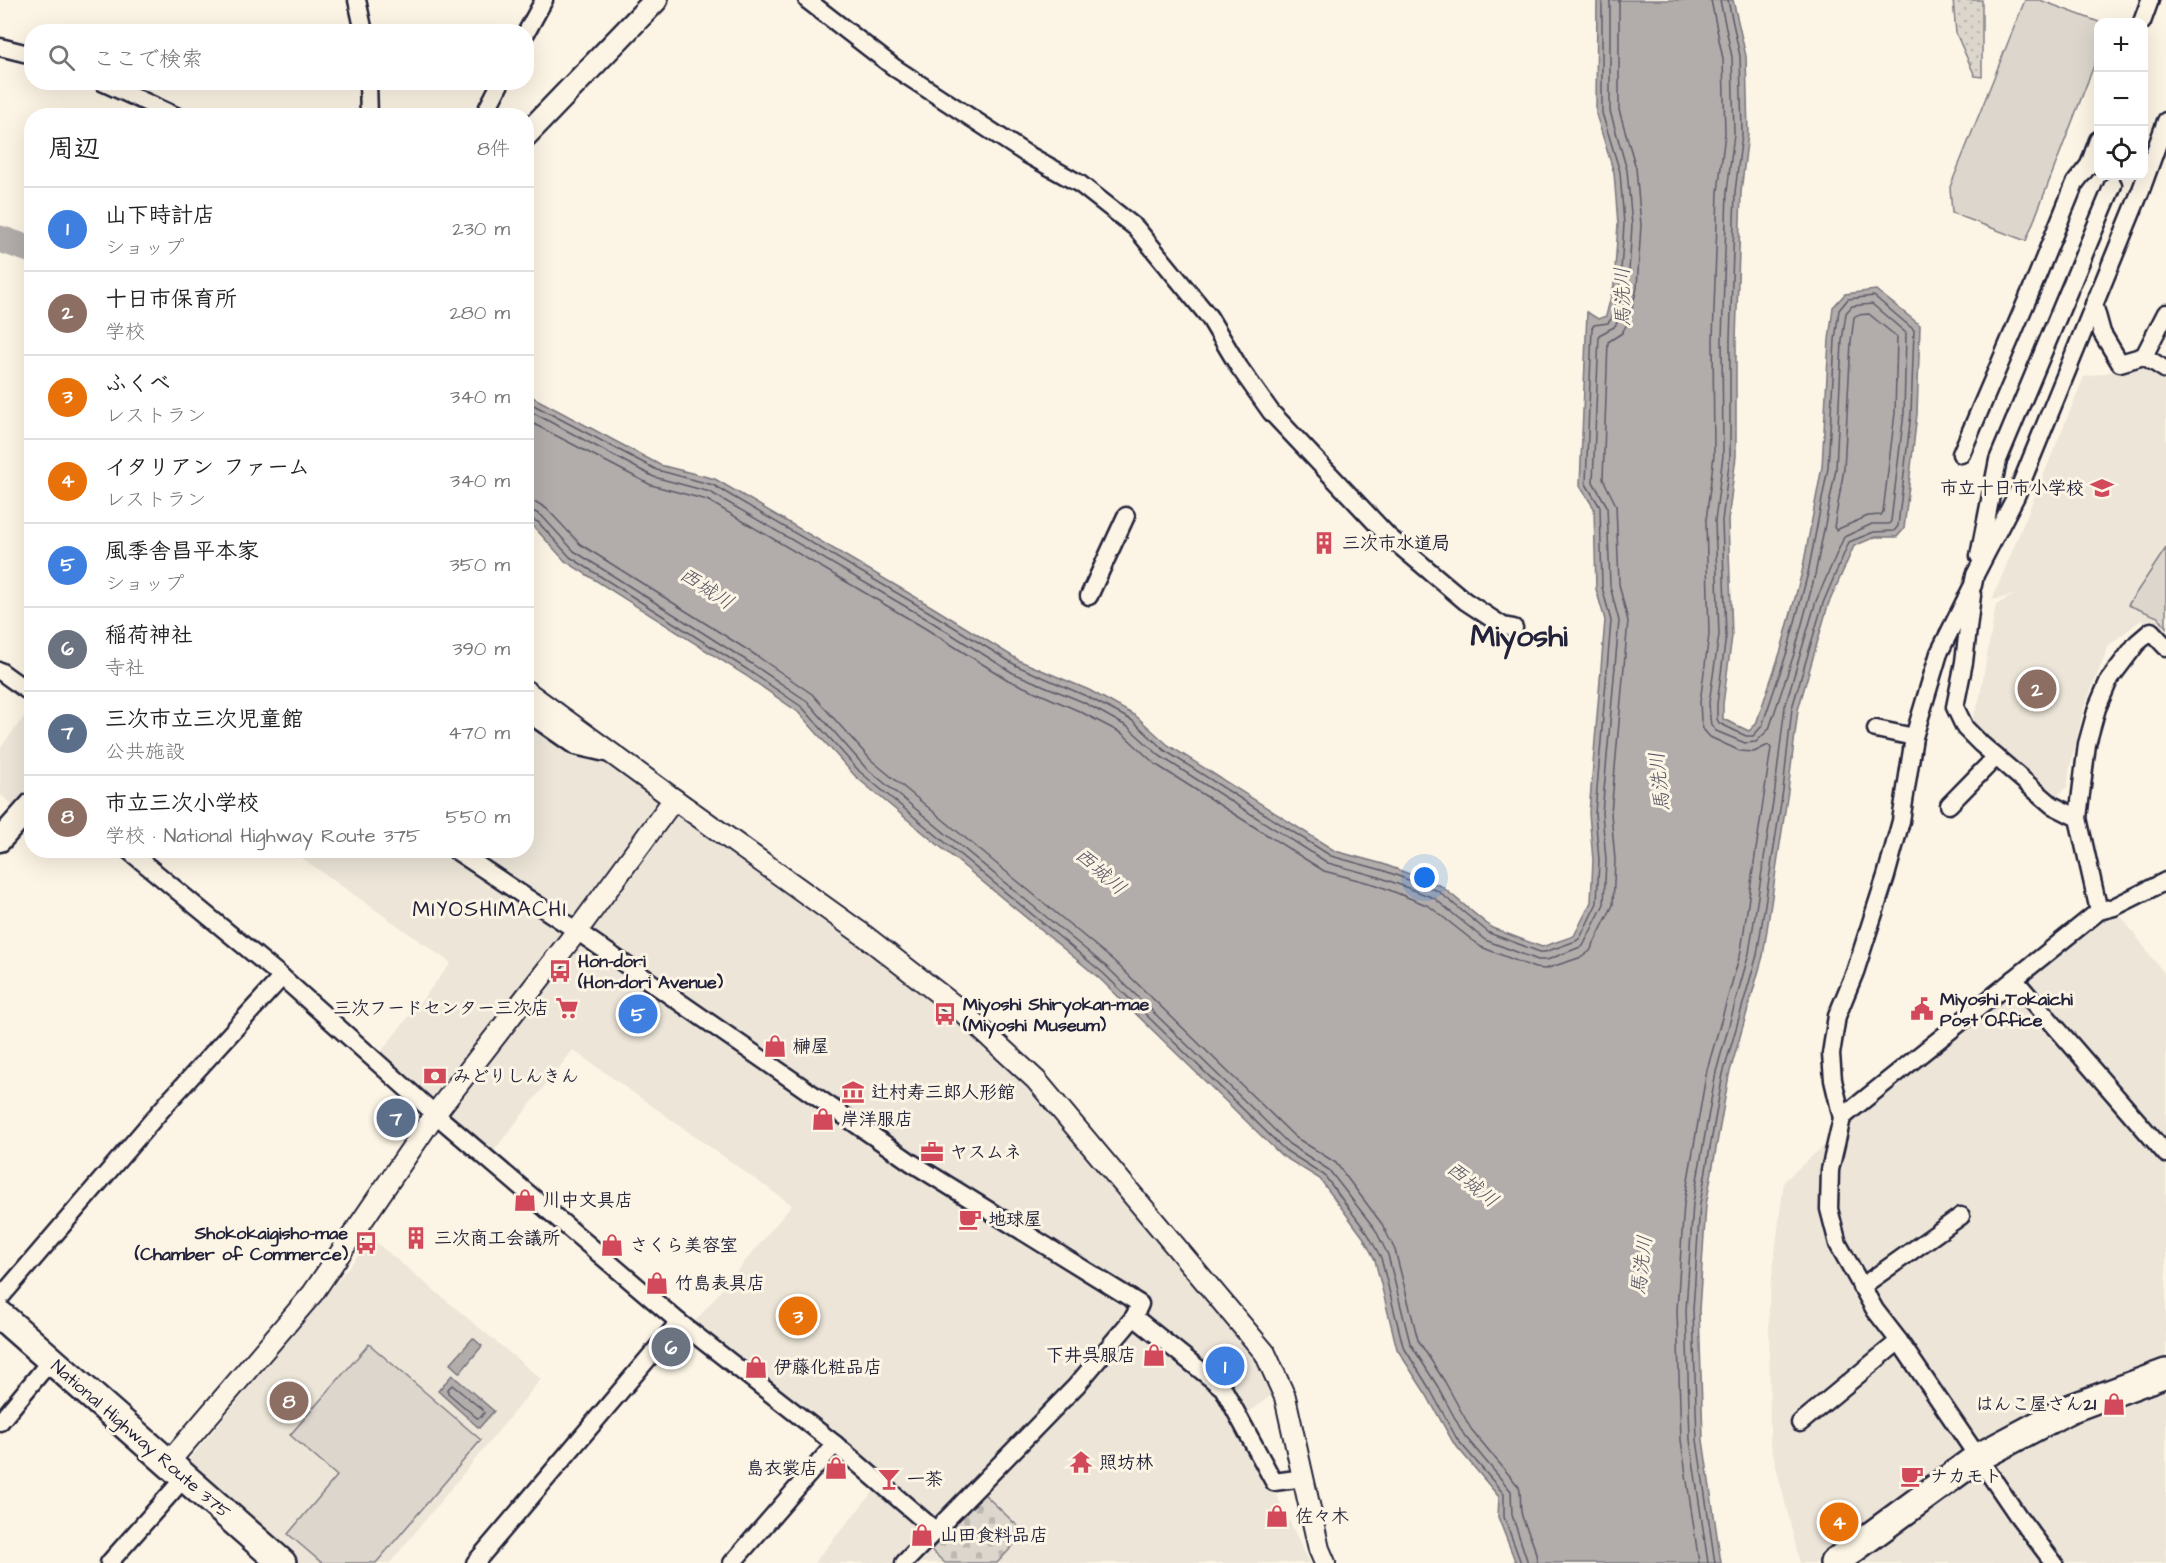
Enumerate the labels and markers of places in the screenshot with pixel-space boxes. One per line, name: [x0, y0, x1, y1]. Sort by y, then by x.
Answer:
school or university icon: 市立十日市小学校: [2089, 475, 2115, 501]
place label: 市立十日市小学校: [1940, 476, 2084, 501]
building icon: 三次市水道局: [1311, 530, 1337, 556]
place label: 三次市水道局: [1342, 531, 1450, 556]
pin: 2: [2018, 666, 2056, 712]
place label: Hon-dori (Hon-dori Avenue): [577, 949, 724, 995]
bus stop icon: Hon-dori (Hon-dori Avenue): [547, 958, 573, 984]
place label: Miyoshi Tokaichi Post Office: [1940, 987, 2073, 1033]
pin: 5: [618, 992, 658, 1036]
place label: Miyoshi Shiryokan-mae (Miyoshi Museum): [962, 992, 1150, 1039]
supermarket icon: 三次フードセンター三次店: [554, 995, 580, 1021]
place label: 三次フードセンター三次店: [333, 996, 549, 1021]
public building icon: Miyoshi Tokaichi Post Office: [1909, 996, 1935, 1022]
bus stop icon: Miyoshi Shiryokan-mae (Miyoshi Museum): [932, 1001, 958, 1027]
shop icon: 榊屋: [762, 1033, 788, 1059]
place label: 榊屋: [793, 1034, 829, 1059]
bank icon: みどりしんきん: [422, 1063, 448, 1089]
place label: みどりしんきん: [453, 1064, 579, 1089]
museum icon: 辻村寿三郎人形館: [840, 1079, 866, 1105]
place label: 辻村寿三郎人形館: [871, 1080, 1015, 1105]
pin: 7: [376, 1096, 416, 1140]
shop icon: 岸洋服店: [810, 1106, 836, 1132]
place label: 岸洋服店: [841, 1107, 913, 1132]
office icon: ヤスムネ: [919, 1139, 945, 1165]
place label: ヤスムネ: [950, 1140, 1022, 1165]
shop icon: 川中文具店: [512, 1187, 538, 1213]
place label: 川中文具店: [543, 1188, 633, 1213]
cafe icon: 地球屋: [957, 1206, 983, 1232]
place label: 地球屋: [988, 1207, 1042, 1232]
place label: Shokokaigisho-mae (Chamber of Commerce): [134, 1221, 349, 1267]
building icon: 三次商工会議所: [403, 1225, 429, 1251]
place label: 三次商工会議所: [434, 1226, 560, 1251]
bus stop icon: Shokokaigisho-mae (Chamber of Commerce): [353, 1230, 379, 1256]
shop icon: さくら美容室: [599, 1232, 625, 1258]
place label: さくら美容室: [630, 1233, 738, 1258]
shop icon: 竹島表具店: [644, 1270, 670, 1296]
place label: 竹島表具店: [675, 1271, 765, 1296]
pin: 3: [778, 1294, 818, 1338]
pin: 6: [652, 1324, 690, 1370]
shop icon: 下井呉服店: [1141, 1342, 1167, 1368]
place label: 下井呉服店: [1046, 1343, 1136, 1368]
pin: 1: [1206, 1344, 1244, 1388]
shop icon: 伊藤化粧品店: [743, 1354, 769, 1380]
place label: 伊藤化粧品店: [774, 1355, 882, 1380]
pin: 8: [270, 1378, 308, 1424]
shop icon: はんこ屋さん21: [2101, 1391, 2127, 1417]
place label: はんこ屋さん21: [1975, 1392, 2097, 1417]
temple icon: 照坊林: [1068, 1449, 1094, 1475]
place label: 照坊林: [1099, 1450, 1153, 1475]
shop icon: 島衣裳店: [823, 1455, 849, 1481]
place label: 島衣裳店: [746, 1456, 818, 1481]
cafe icon: ナカモト: [1899, 1463, 1925, 1489]
place label: ナカモト: [1930, 1464, 2002, 1489]
bar icon: 一茶: [876, 1466, 902, 1492]
place label: 一茶: [907, 1467, 943, 1492]
pin: 4: [1820, 1500, 1858, 1544]
shop icon: 佐々木: [1264, 1503, 1290, 1529]
place label: 佐々木: [1295, 1504, 1349, 1529]
shop icon: 山田食料品店: [909, 1522, 935, 1548]
place label: 山田食料品店: [940, 1523, 1048, 1548]

